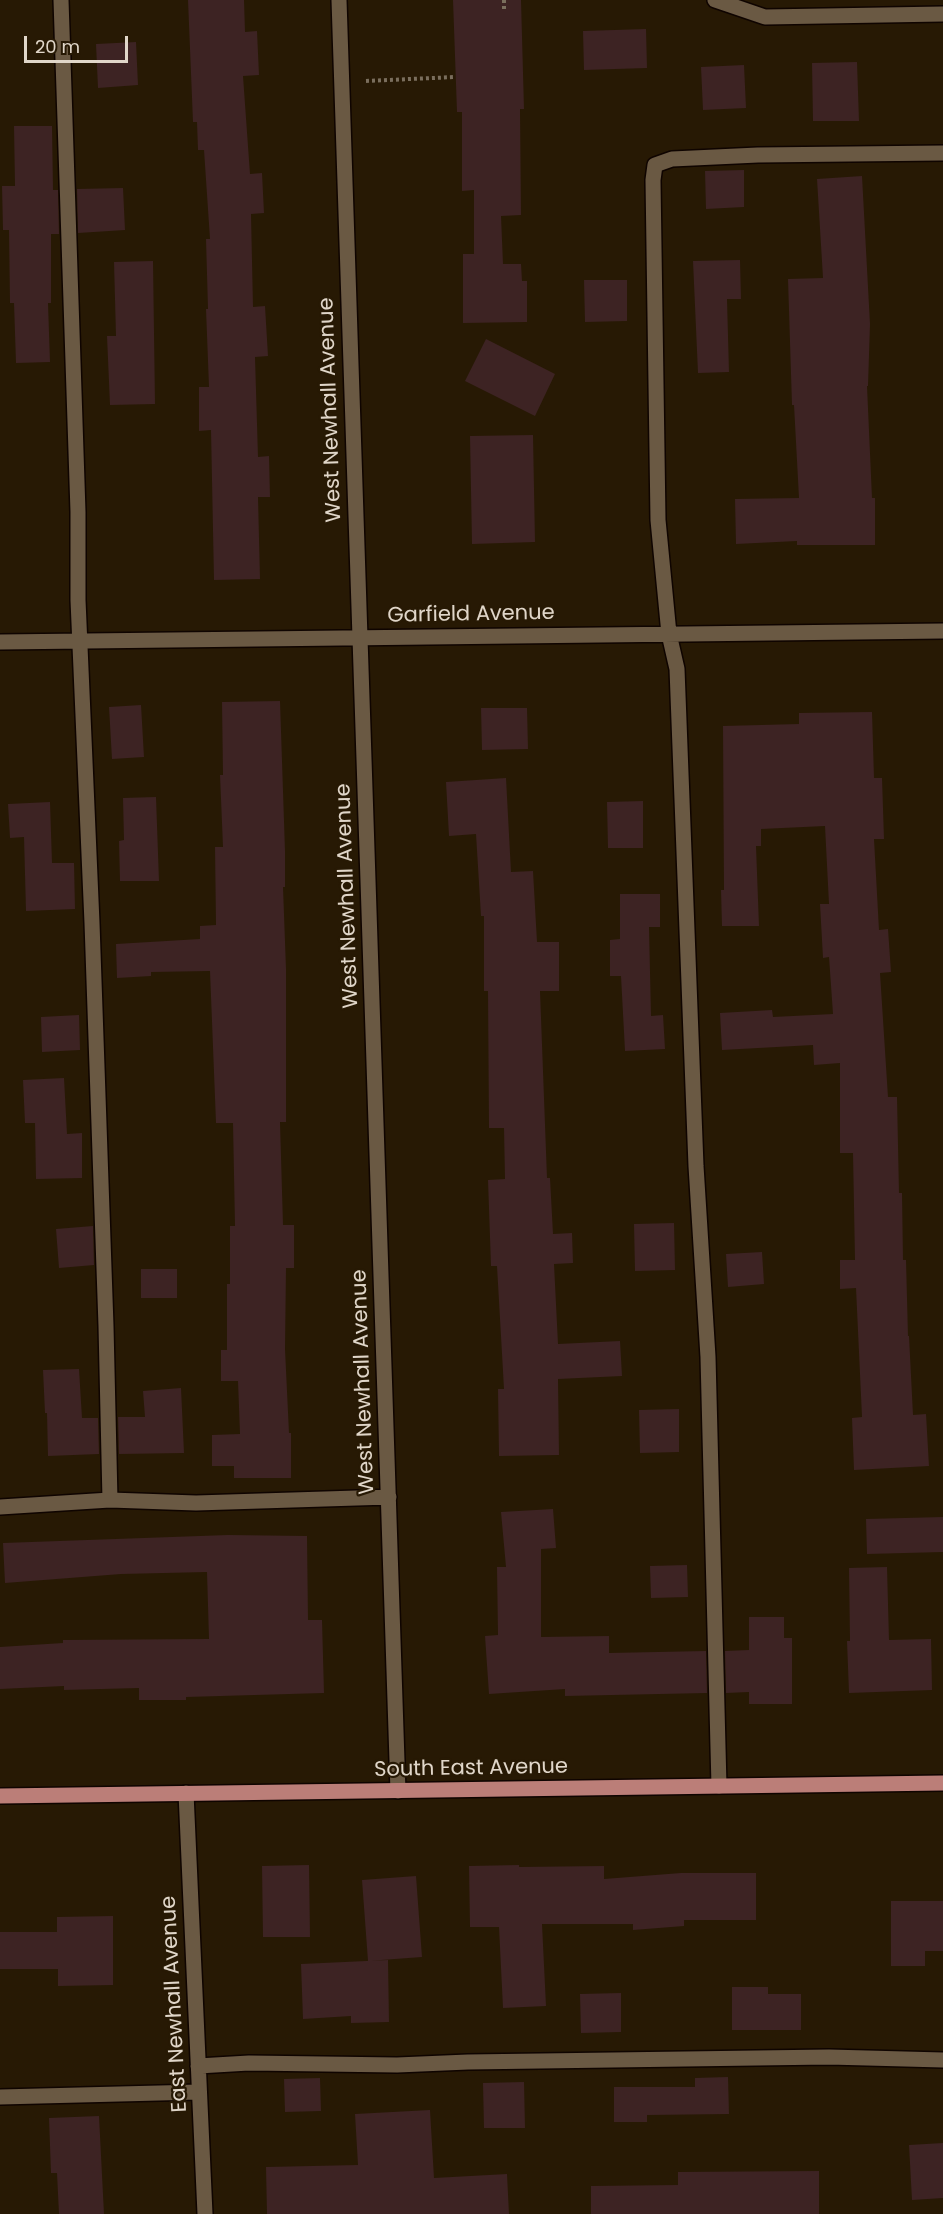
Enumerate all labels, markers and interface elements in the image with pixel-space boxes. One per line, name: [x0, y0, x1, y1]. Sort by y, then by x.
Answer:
scale bar: [27, 24, 130, 62]
text: 20 m: [35, 34, 80, 59]
street label: West Newhall Avenue: [314, 297, 348, 523]
street label: Garfield Avenue: [387, 601, 555, 629]
street label: West Newhall Avenue: [331, 783, 365, 1009]
street label: West Newhall Avenue: [347, 1269, 381, 1495]
street label: South East Avenue: [374, 1755, 568, 1783]
street label: East Newhall Avenue: [157, 1895, 193, 2113]

